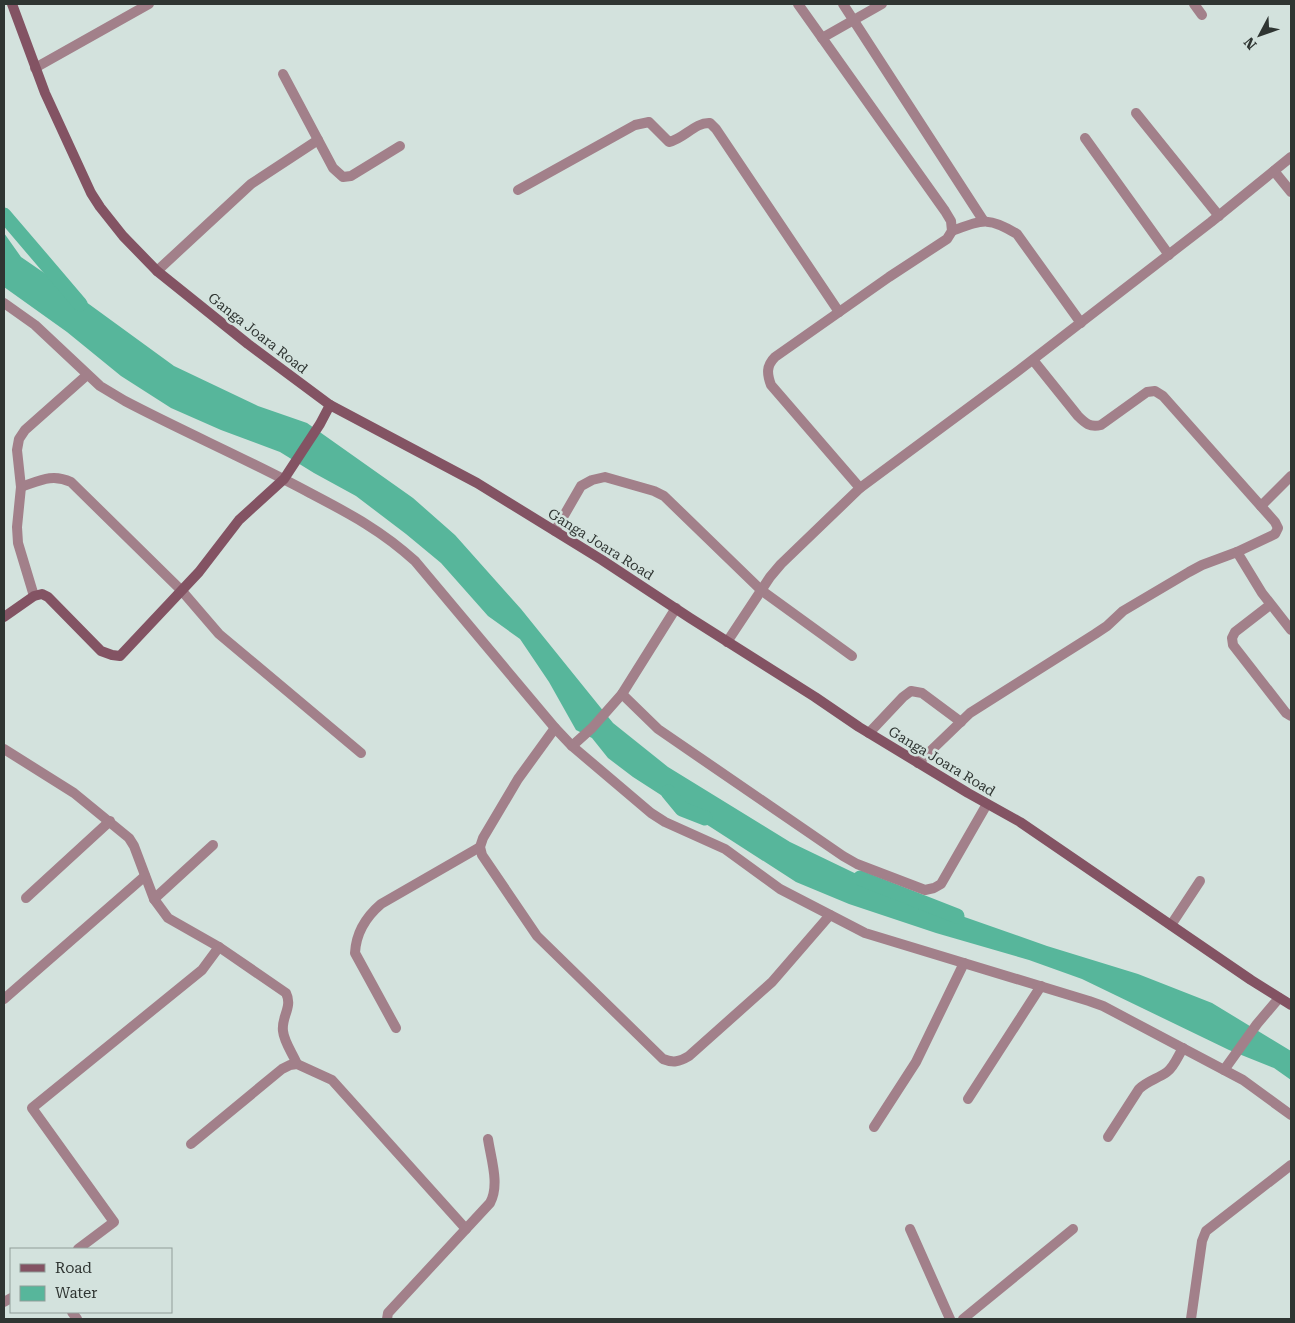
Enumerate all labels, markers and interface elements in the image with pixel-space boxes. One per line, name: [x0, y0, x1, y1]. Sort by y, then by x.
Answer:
north arrow: [1235, 10, 1285, 60]
text: N: [1240, 34, 1260, 53]
street label: Ganga Joara Road: [205, 289, 311, 377]
street label: Ganga Joara Road: [545, 505, 657, 583]
street label: Ganga Joara Road: [886, 723, 998, 799]
legend: [10, 1248, 172, 1313]
text: Road: [55, 1259, 92, 1277]
text: Water: [55, 1284, 97, 1302]

